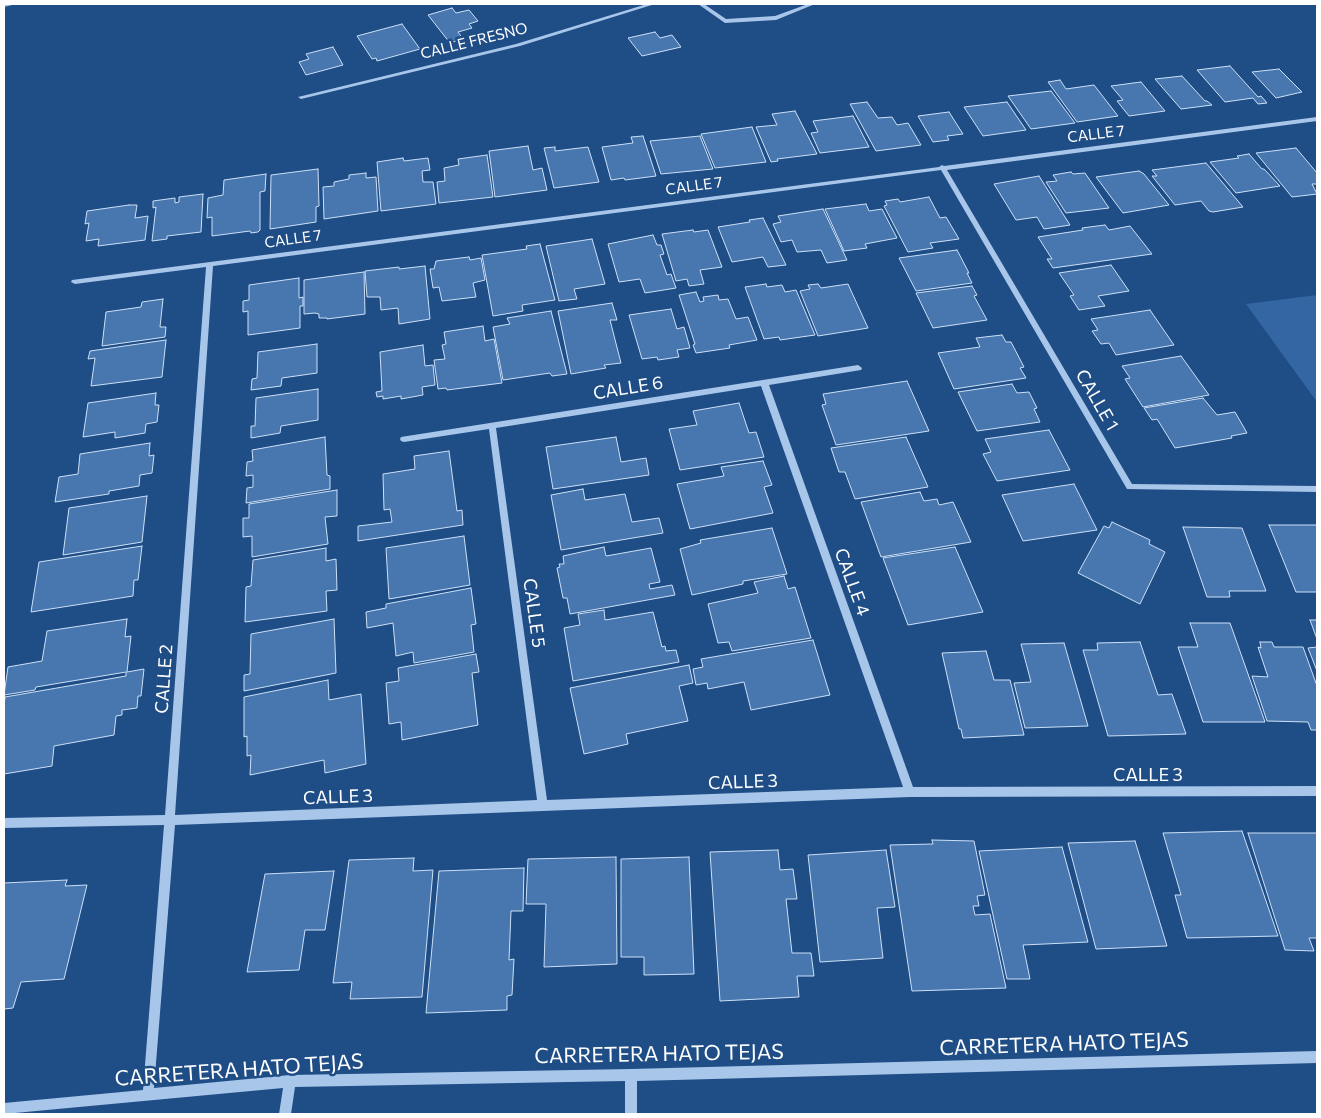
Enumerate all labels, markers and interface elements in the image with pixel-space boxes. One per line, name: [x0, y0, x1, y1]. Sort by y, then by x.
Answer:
street label: CALLE FRESNO: [419, 19, 529, 63]
street label: CALLE 7: [1066, 122, 1126, 146]
street label: CALLE 7: [664, 173, 724, 199]
street label: CALLE 7: [263, 226, 323, 252]
street label: CALLE 1: [1071, 366, 1123, 434]
street label: CALLE 6: [592, 372, 664, 404]
street label: CALLE 4: [830, 545, 874, 619]
street label: CALLE 5: [518, 577, 550, 649]
street label: CALLE 2: [151, 644, 177, 714]
street label: CALLE 3: [1113, 764, 1183, 786]
street label: CALLE 3: [708, 770, 778, 794]
street label: CALLE 3: [303, 785, 373, 809]
street label: CARRETERA HATO TEJAS: [939, 1027, 1189, 1061]
street label: CARRETERA HATO TEJAS: [534, 1039, 784, 1069]
street label: CARRETERA HATO TEJAS: [114, 1049, 364, 1091]

